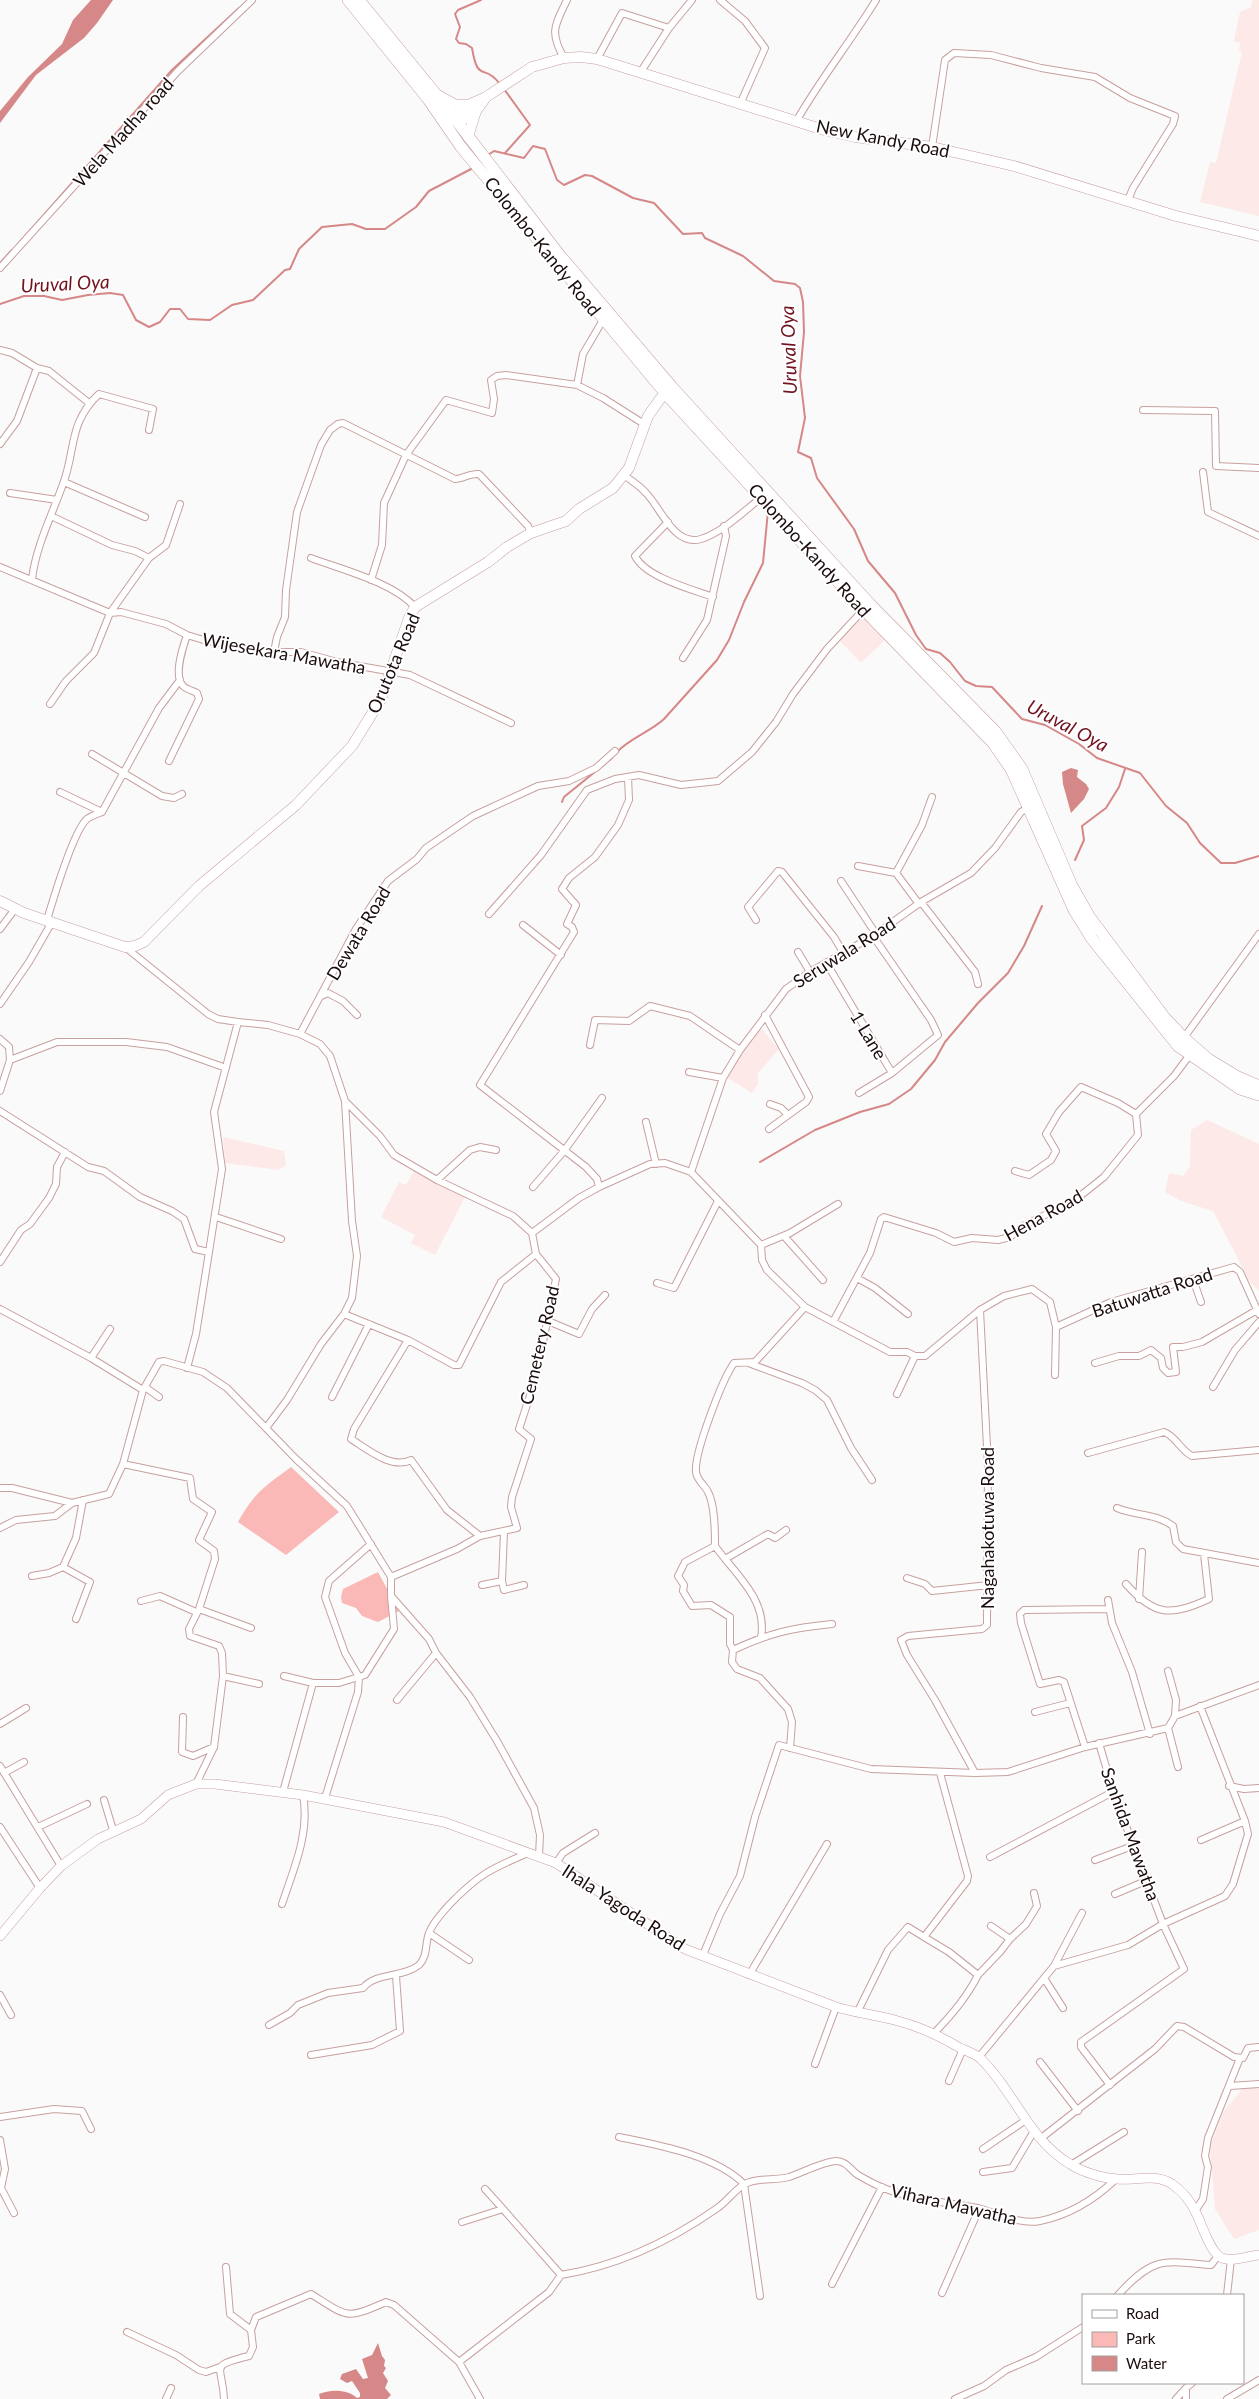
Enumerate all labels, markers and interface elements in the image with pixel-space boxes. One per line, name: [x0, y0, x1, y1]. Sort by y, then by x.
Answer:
street label: Wela Madha road: [68, 73, 178, 191]
street label: New Kandy Road: [814, 114, 952, 162]
street label: Colombo-Kandy Road: [480, 172, 606, 320]
water label: Uruval Oya: [20, 269, 110, 297]
water label: Uruval Oya: [775, 305, 801, 395]
street label: Colombo-Kandy Road: [744, 479, 876, 621]
street label: Orutota Road: [362, 609, 424, 717]
street label: Wijesekara Mawatha: [200, 628, 368, 678]
water label: Uruval Oya: [1023, 694, 1113, 756]
street label: Dewata Road: [321, 882, 395, 984]
street label: Seruwala Road: [789, 912, 899, 992]
street label: 1 Lane: [846, 1007, 892, 1063]
street label: Hena Road: [1000, 1184, 1086, 1246]
street label: Batuwatta Road: [1089, 1262, 1215, 1322]
street label: Cemetery Road: [515, 1283, 563, 1407]
street label: Nagahakotuwa Road: [976, 1447, 998, 1609]
street label: Sanhida Mawatha: [1097, 1764, 1165, 1904]
street label: Ihala Yagoda Road: [558, 1859, 690, 1955]
street label: Vihara Mawatha: [889, 2179, 1019, 2229]
legend: [1082, 2294, 1244, 2384]
text: Road: [1126, 2304, 1159, 2322]
text: Park: [1126, 2329, 1156, 2347]
text: Water: [1126, 2354, 1167, 2372]

